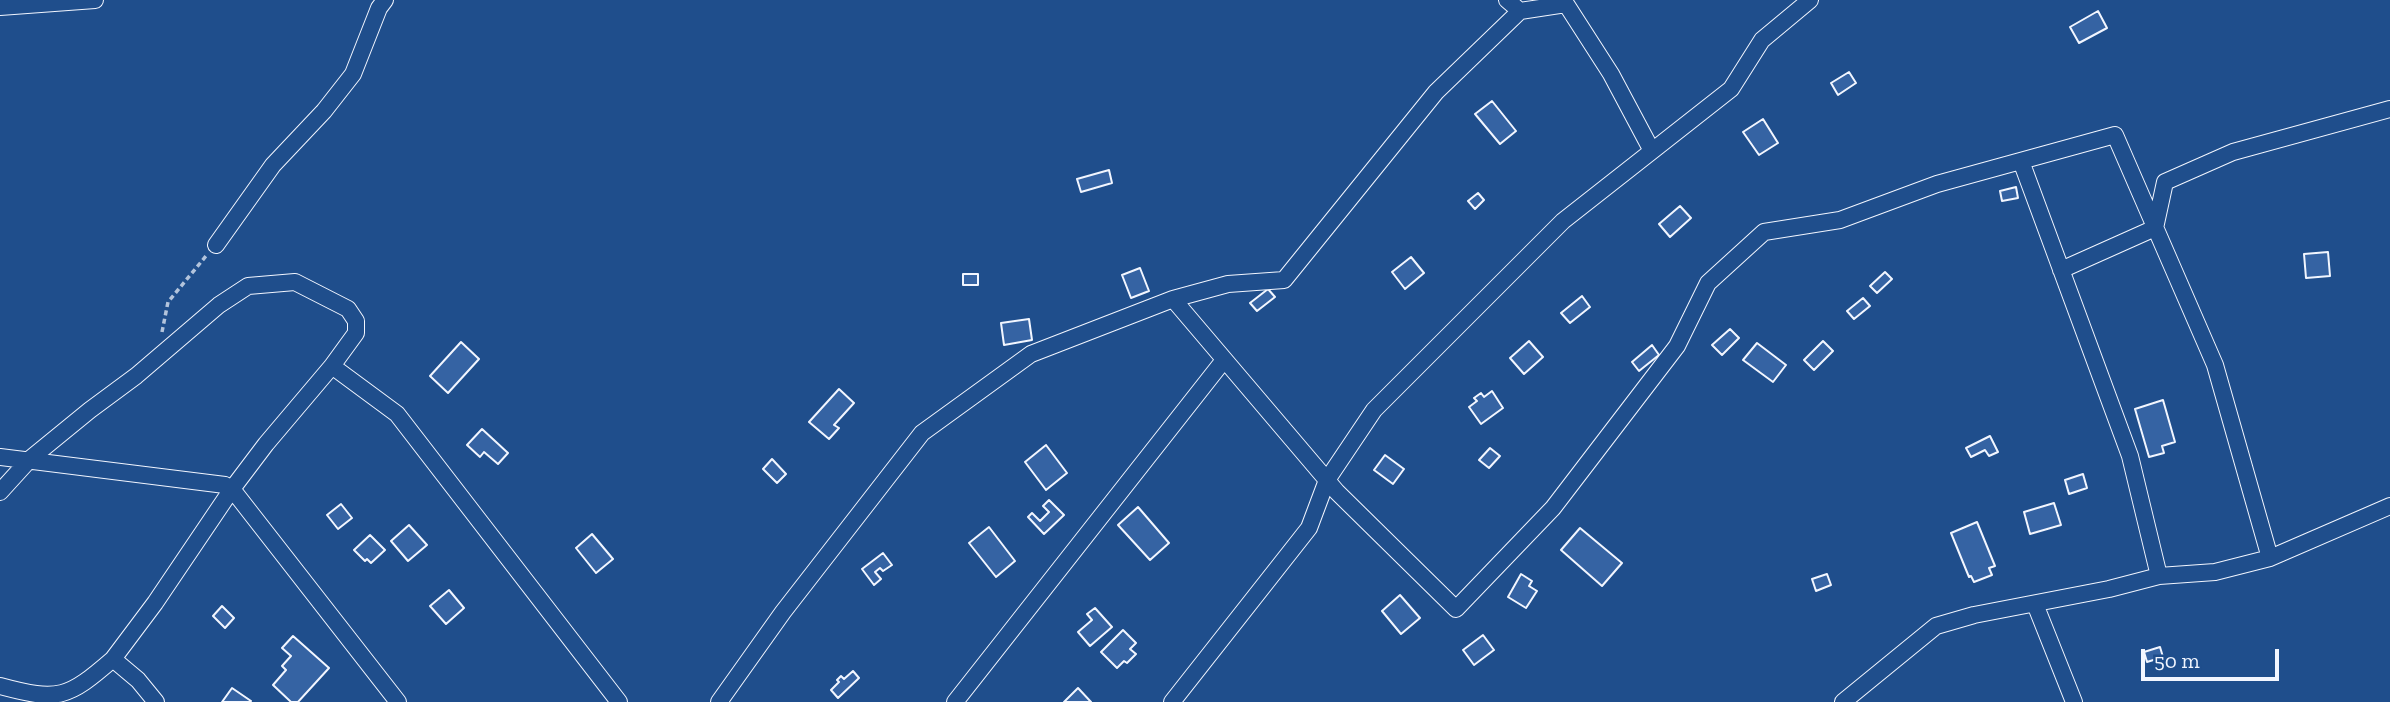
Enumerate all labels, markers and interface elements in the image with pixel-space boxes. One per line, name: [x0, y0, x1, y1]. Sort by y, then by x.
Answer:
scale bar: [2145, 636, 2283, 680]
text: 50 m: [2154, 648, 2200, 673]

